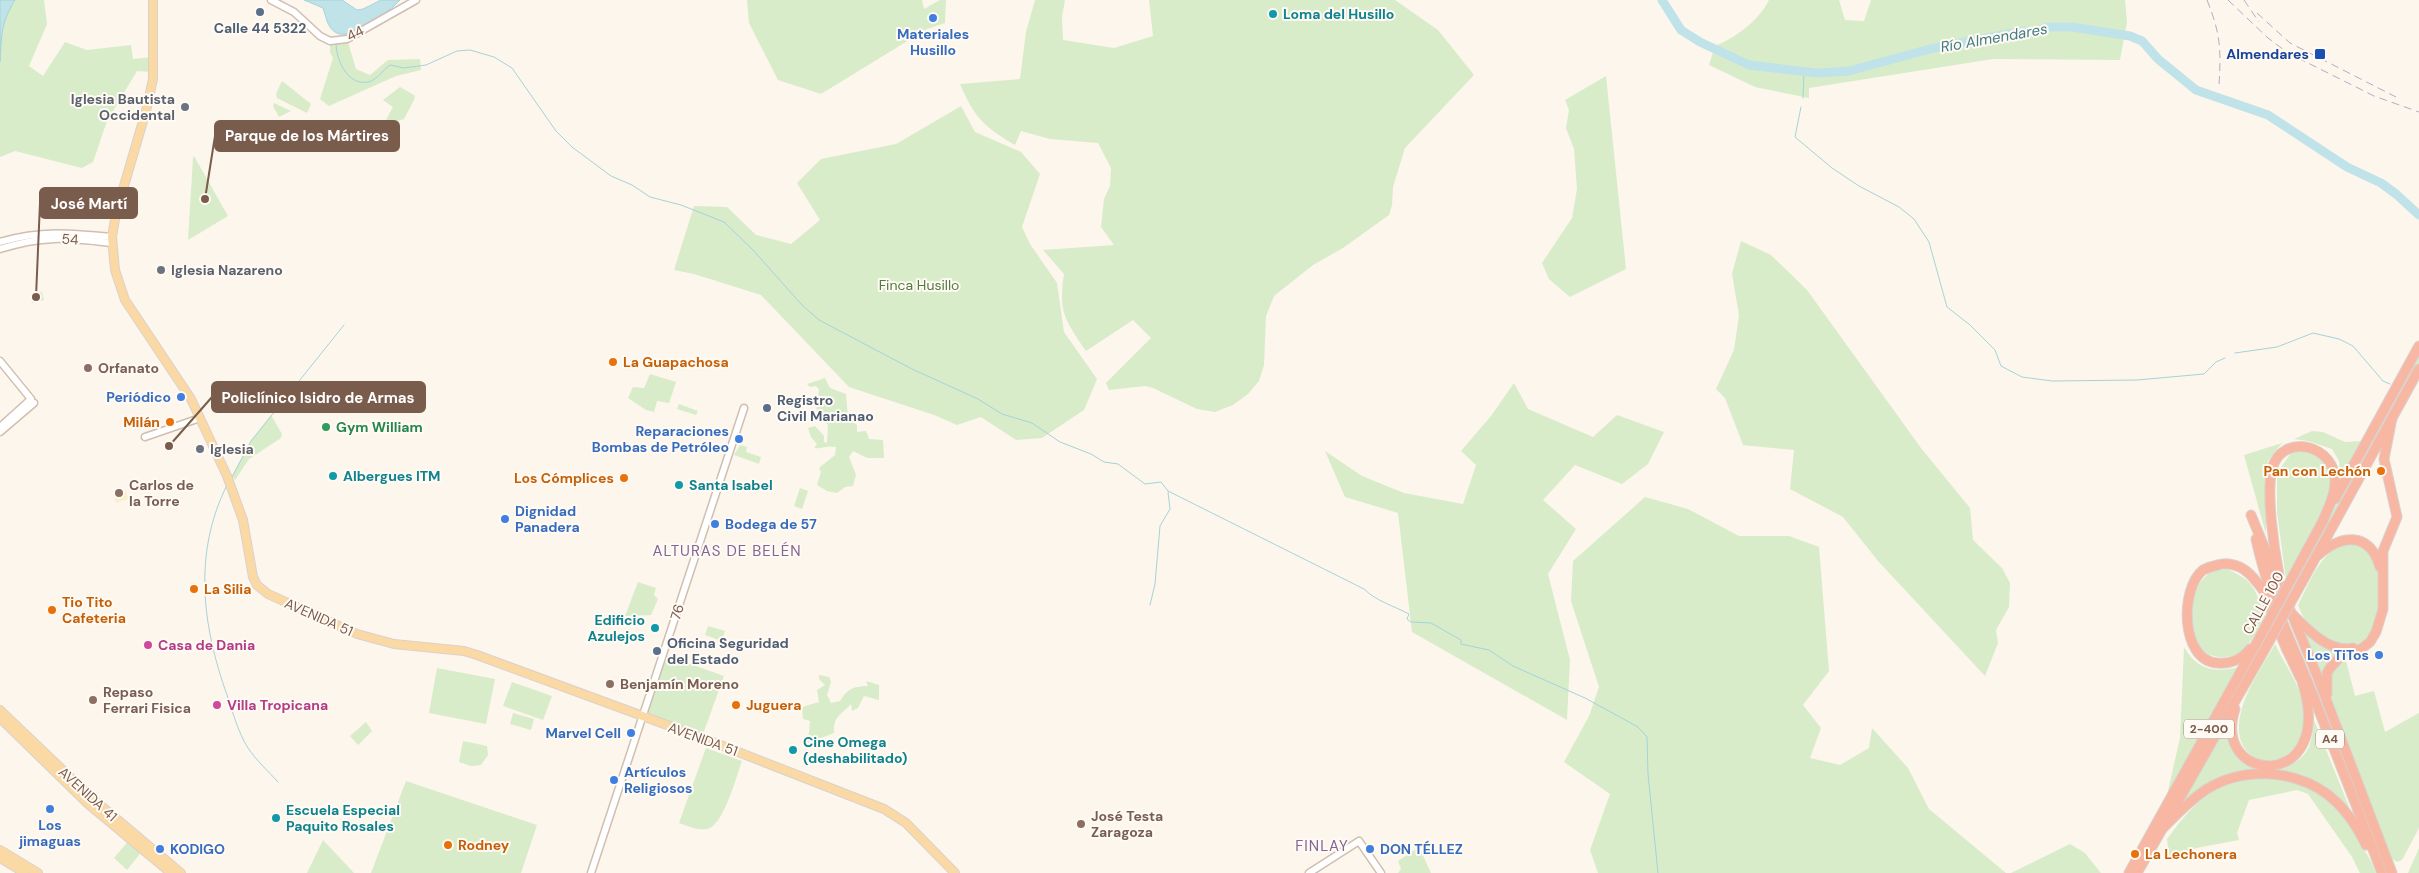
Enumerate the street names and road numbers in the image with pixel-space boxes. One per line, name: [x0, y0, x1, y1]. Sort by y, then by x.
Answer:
street label: 44: [343, 21, 367, 45]
street label: 54: [61, 229, 80, 249]
street label: CALLE 100: [2238, 568, 2288, 638]
street label: AVENIDA 51: [282, 594, 356, 640]
street label: 76: [666, 602, 688, 622]
street label: AVENIDA 51: [666, 718, 740, 760]
road number: 2-400: [2184, 720, 2234, 739]
road number: A4: [2316, 730, 2344, 749]
street label: AVENIDA 41: [55, 763, 121, 825]

